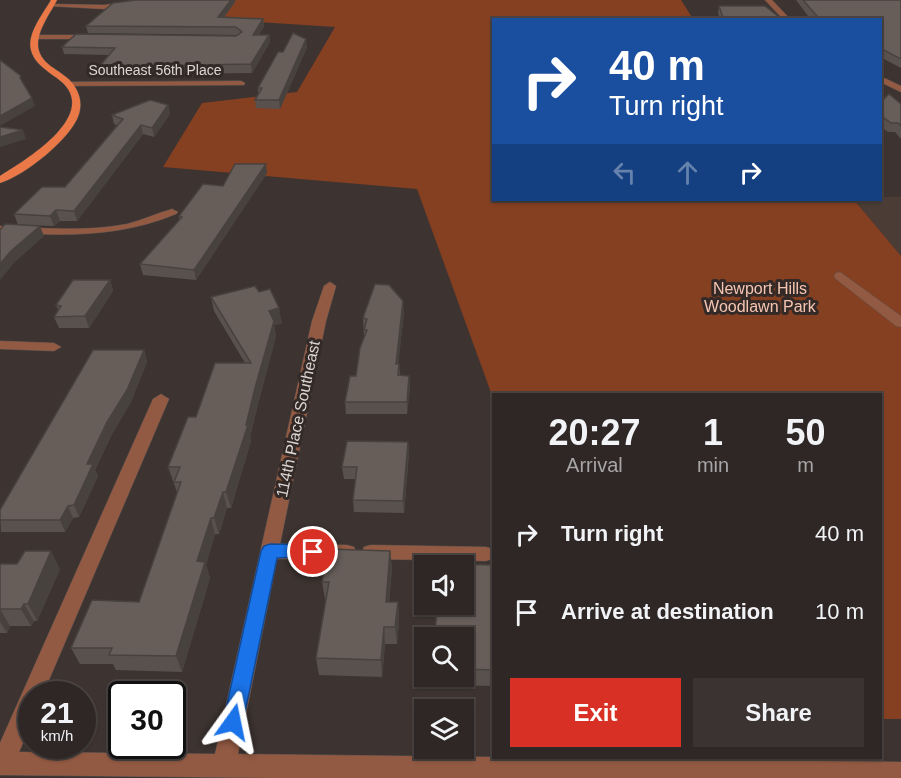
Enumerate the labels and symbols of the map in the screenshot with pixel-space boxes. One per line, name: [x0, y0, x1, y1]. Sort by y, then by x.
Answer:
street label: Southeast 56th Place: [88, 62, 222, 78]
park label: Newport Hills Woodlawn Park: [704, 280, 817, 315]
street label: 114th Place Southeast: [273, 339, 323, 499]
pin: [287, 526, 338, 577]
speed limit sign: 30: [108, 681, 186, 759]
position arrow: [201, 690, 265, 754]

